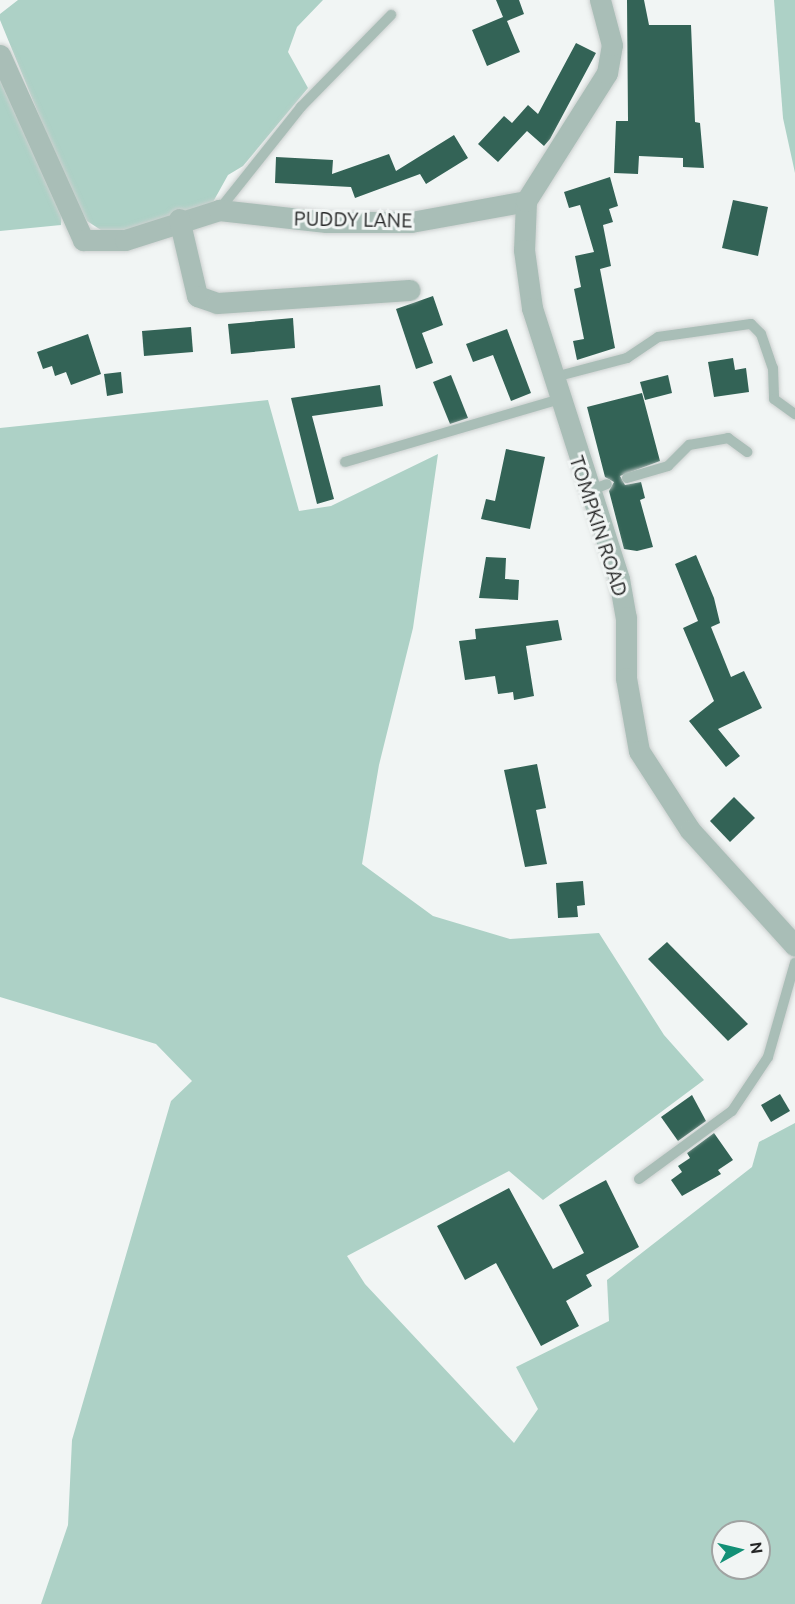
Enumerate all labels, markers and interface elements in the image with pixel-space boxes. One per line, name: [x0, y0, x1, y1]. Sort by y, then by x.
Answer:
street label: PUDDY LANE: [293, 206, 413, 232]
street label: TOMPKIN ROAD: [565, 453, 633, 599]
north arrow: [711, 1520, 771, 1580]
text: N: [747, 1541, 767, 1555]

